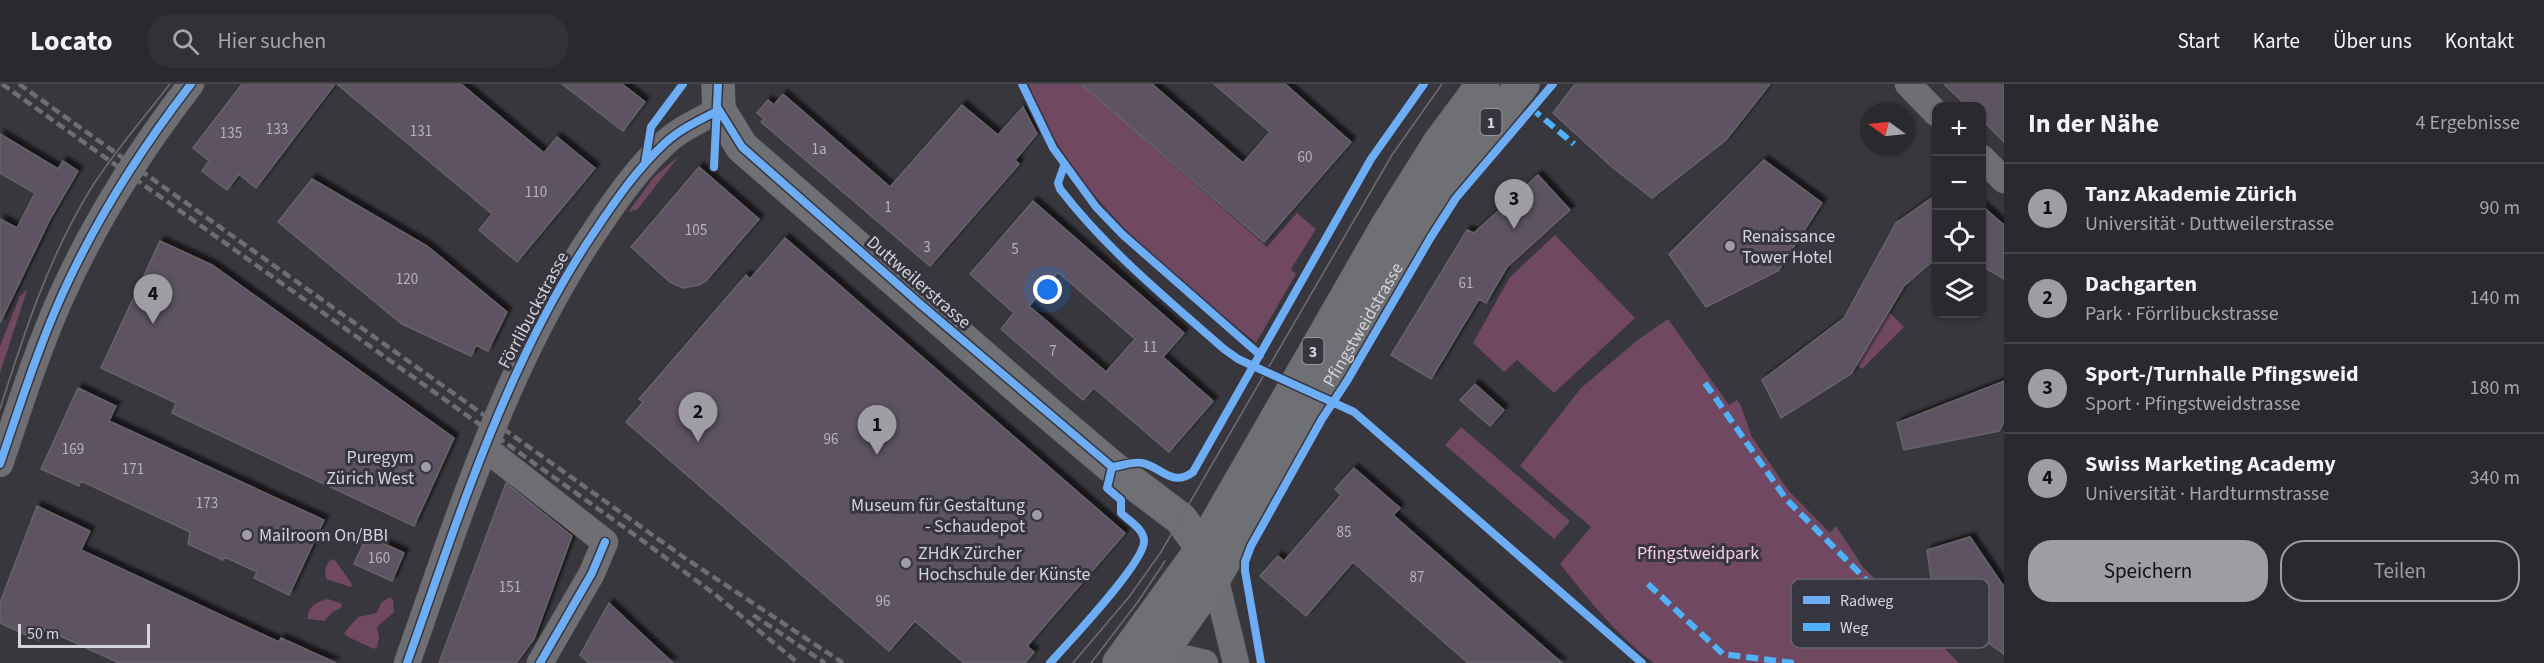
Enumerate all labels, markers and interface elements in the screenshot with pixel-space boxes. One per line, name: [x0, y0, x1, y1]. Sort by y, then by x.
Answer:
search box: [148, 14, 568, 68]
text: Locato: [30, 21, 112, 61]
icon: search: [169, 25, 202, 58]
text: Hier suchen: [217, 25, 326, 57]
text: Start: [2177, 26, 2220, 56]
text: Karte: [2253, 26, 2300, 56]
text: Über uns: [2333, 26, 2412, 56]
text: Kontakt: [2445, 26, 2514, 56]
north arrow: [1860, 102, 1914, 156]
map controls: [1932, 102, 1986, 318]
button: +: [1932, 102, 1986, 156]
text: In der Nähe: [2028, 105, 2159, 142]
road number: 1: [1480, 109, 1502, 135]
text: 4 Ergebnisse: [2415, 109, 2520, 137]
house number: 133: [266, 119, 288, 140]
house number: 131: [410, 121, 432, 142]
house number: 135: [220, 123, 242, 144]
house number: 1a: [811, 139, 827, 160]
house number: 60: [1298, 147, 1312, 168]
button: −: [1932, 156, 1986, 210]
text: Tanz Akademie Zürich: [2085, 178, 2297, 210]
pin: 3: [1494, 180, 1534, 229]
house number: 110: [525, 182, 547, 203]
text: 1: [2042, 194, 2053, 222]
text: 90 m: [2480, 194, 2520, 222]
house number: 1: [884, 197, 892, 218]
button: locate: [1932, 210, 1986, 264]
text: Universität · Duttweilerstrasse: [2085, 210, 2334, 238]
house number: 105: [685, 220, 707, 241]
place label: Renaissance Tower Hotel: [1742, 224, 1835, 270]
street label: Duttweilerstrasse: [861, 230, 976, 335]
house number: 3: [923, 237, 931, 258]
house number: 5: [1011, 239, 1019, 260]
marker: Renaissance Tower Hotel: [1723, 239, 1737, 253]
street label: Förrlibuckstrasse: [492, 247, 575, 373]
street label: Pfingstweidstrasse: [1317, 258, 1410, 392]
button: layers: [1932, 264, 1986, 318]
text: Dachgarten: [2085, 268, 2197, 300]
house number: 120: [396, 269, 418, 290]
house number: 61: [1459, 273, 1473, 294]
pin: 4: [134, 274, 172, 324]
your location: [1033, 275, 1062, 304]
text: 2: [2042, 284, 2053, 312]
text: 140 m: [2470, 284, 2520, 312]
text: Park · Förrlibuckstrasse: [2085, 300, 2279, 328]
house number: 11: [1143, 337, 1157, 358]
road number: 3: [1302, 338, 1324, 364]
house number: 7: [1049, 341, 1057, 362]
text: Sport-/Turnhalle Pfingsweid: [2085, 358, 2359, 390]
text: 3: [2042, 374, 2053, 402]
text: 180 m: [2470, 374, 2520, 402]
text: Sport · Pfingstweidstrasse: [2085, 390, 2300, 418]
pin: 2: [678, 392, 718, 442]
pin: 1: [858, 406, 896, 455]
house number: 96: [824, 429, 838, 450]
house number: 169: [62, 439, 84, 460]
place label: Puregym Zürich West: [326, 445, 414, 491]
text: Swiss Marketing Academy: [2085, 448, 2336, 480]
house number: 171: [122, 459, 144, 480]
marker: Puregym Zürich West: [419, 460, 433, 474]
text: 4: [2042, 464, 2053, 492]
text: 340 m: [2470, 464, 2520, 492]
text: Universität · Hardturmstrasse: [2085, 480, 2329, 508]
house number: 173: [196, 493, 218, 514]
place label: Museum für Gestaltung - Schaudepot: [851, 493, 1025, 539]
marker: Museum für Gestaltung - Schaudepot: [1030, 508, 1044, 522]
house number: 85: [1337, 522, 1351, 543]
place label: Mailroom On/BBI: [259, 523, 388, 548]
marker: Mailroom On/BBI: [240, 528, 254, 542]
button: Speichern: [2028, 540, 2268, 602]
button: Teilen: [2280, 540, 2520, 602]
place label: ZHdK Zürcher Hochschule der Künste: [918, 541, 1091, 587]
park label: Pfingstweidpark: [1637, 541, 1759, 566]
house number: 160: [368, 548, 390, 569]
marker: ZHdK Zürcher Hochschule der Künste: [899, 556, 913, 570]
house number: 87: [1410, 567, 1424, 588]
house number: 151: [499, 577, 521, 598]
legend: [1791, 579, 1989, 648]
text: Radweg: [1840, 590, 1893, 612]
house number: 96: [876, 591, 890, 612]
text: Weg: [1840, 617, 1868, 639]
scale bar: [18, 621, 150, 648]
text: 50 m: [27, 623, 59, 645]

